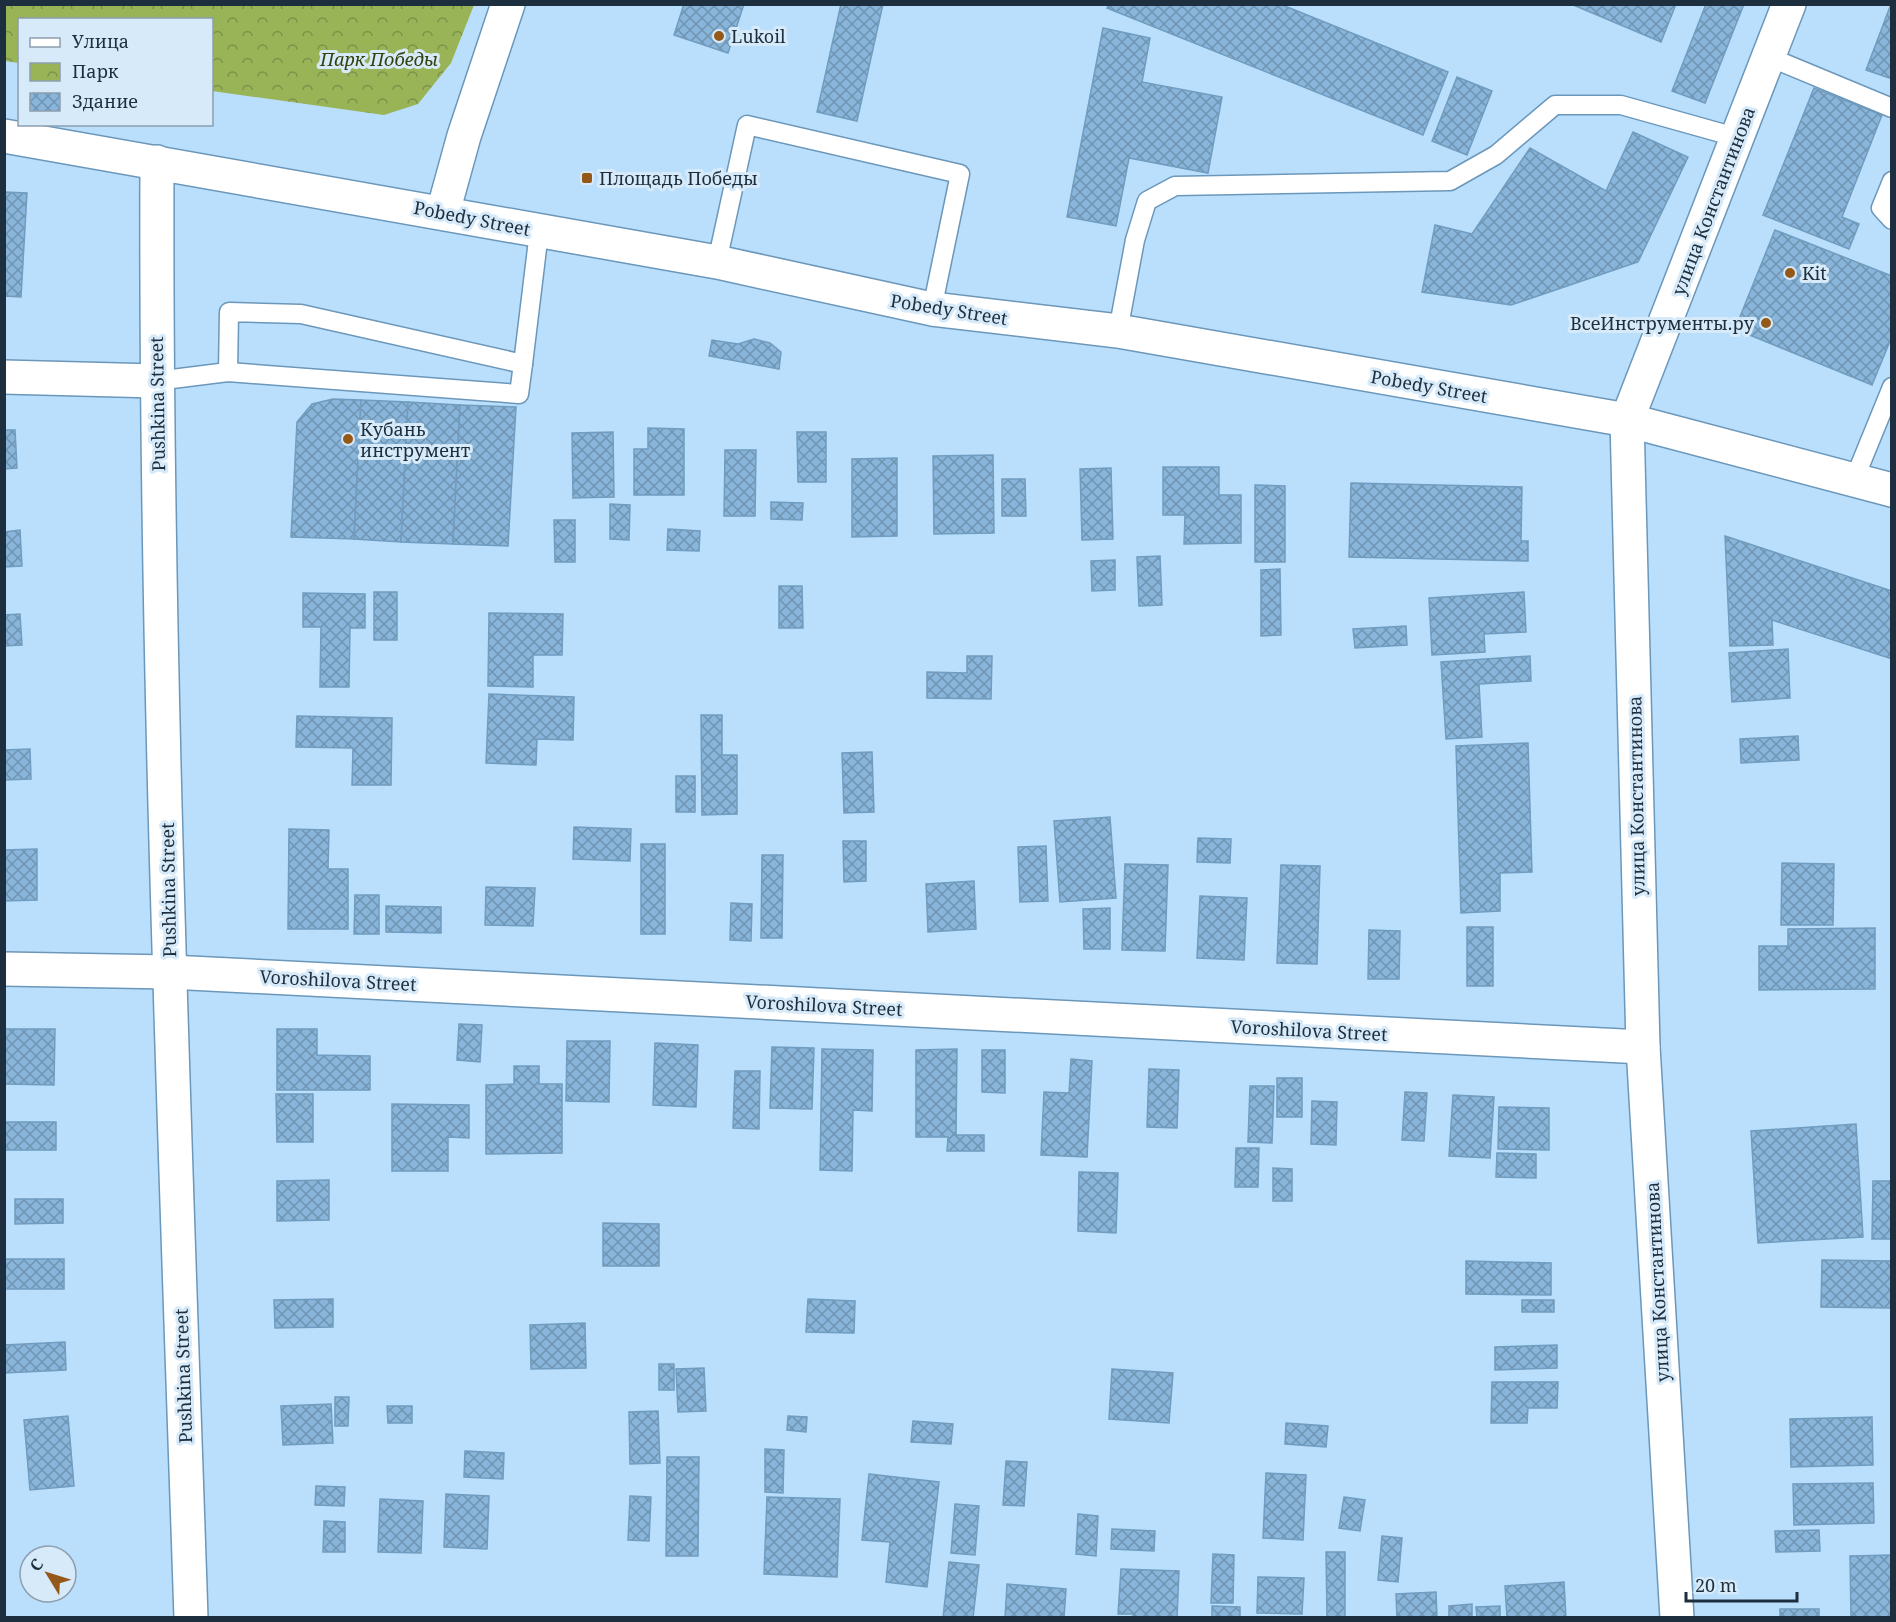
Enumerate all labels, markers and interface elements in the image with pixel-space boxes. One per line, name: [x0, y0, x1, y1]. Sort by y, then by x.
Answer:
legend: [18, 18, 213, 126]
place label: Lukoil: [731, 24, 786, 48]
text: Улица: [72, 29, 129, 53]
marker: Lukoil: [712, 29, 726, 43]
park label: Парк Победы: [319, 47, 438, 71]
text: Парк: [72, 59, 119, 83]
text: Здание: [72, 89, 138, 113]
street label: улица Константинова: [1666, 103, 1760, 299]
place label: Площадь Победы: [599, 166, 758, 190]
marker: Площадь Победы: [580, 171, 594, 185]
street label: Pobedy Street: [412, 195, 532, 241]
place label: Kit: [1802, 261, 1827, 285]
marker: Kit: [1783, 266, 1797, 280]
street label: Pobedy Street: [889, 288, 1009, 330]
place label: ВсеИнструменты.ру: [1570, 311, 1755, 335]
marker: ВсеИнструменты.ру: [1759, 316, 1773, 330]
street label: Pushkina Street: [144, 336, 170, 472]
street label: Pobedy Street: [1369, 364, 1489, 408]
place label: Кубань инструмент: [360, 417, 471, 462]
marker: Кубань инструмент: [341, 432, 355, 446]
street label: улица Константинова: [1622, 696, 1650, 896]
street label: Pushkina Street: [155, 822, 181, 958]
street label: Voroshilova Street: [259, 964, 417, 996]
street label: Voroshilova Street: [745, 989, 903, 1021]
street label: Voroshilova Street: [1230, 1014, 1388, 1046]
street label: улица Константинова: [1640, 1181, 1674, 1383]
street label: Pushkina Street: [169, 1308, 197, 1444]
north arrow: [18, 1544, 78, 1604]
text: С: [24, 1554, 48, 1576]
scale bar: [1686, 1565, 1797, 1603]
text: 20 m: [1695, 1573, 1737, 1597]

